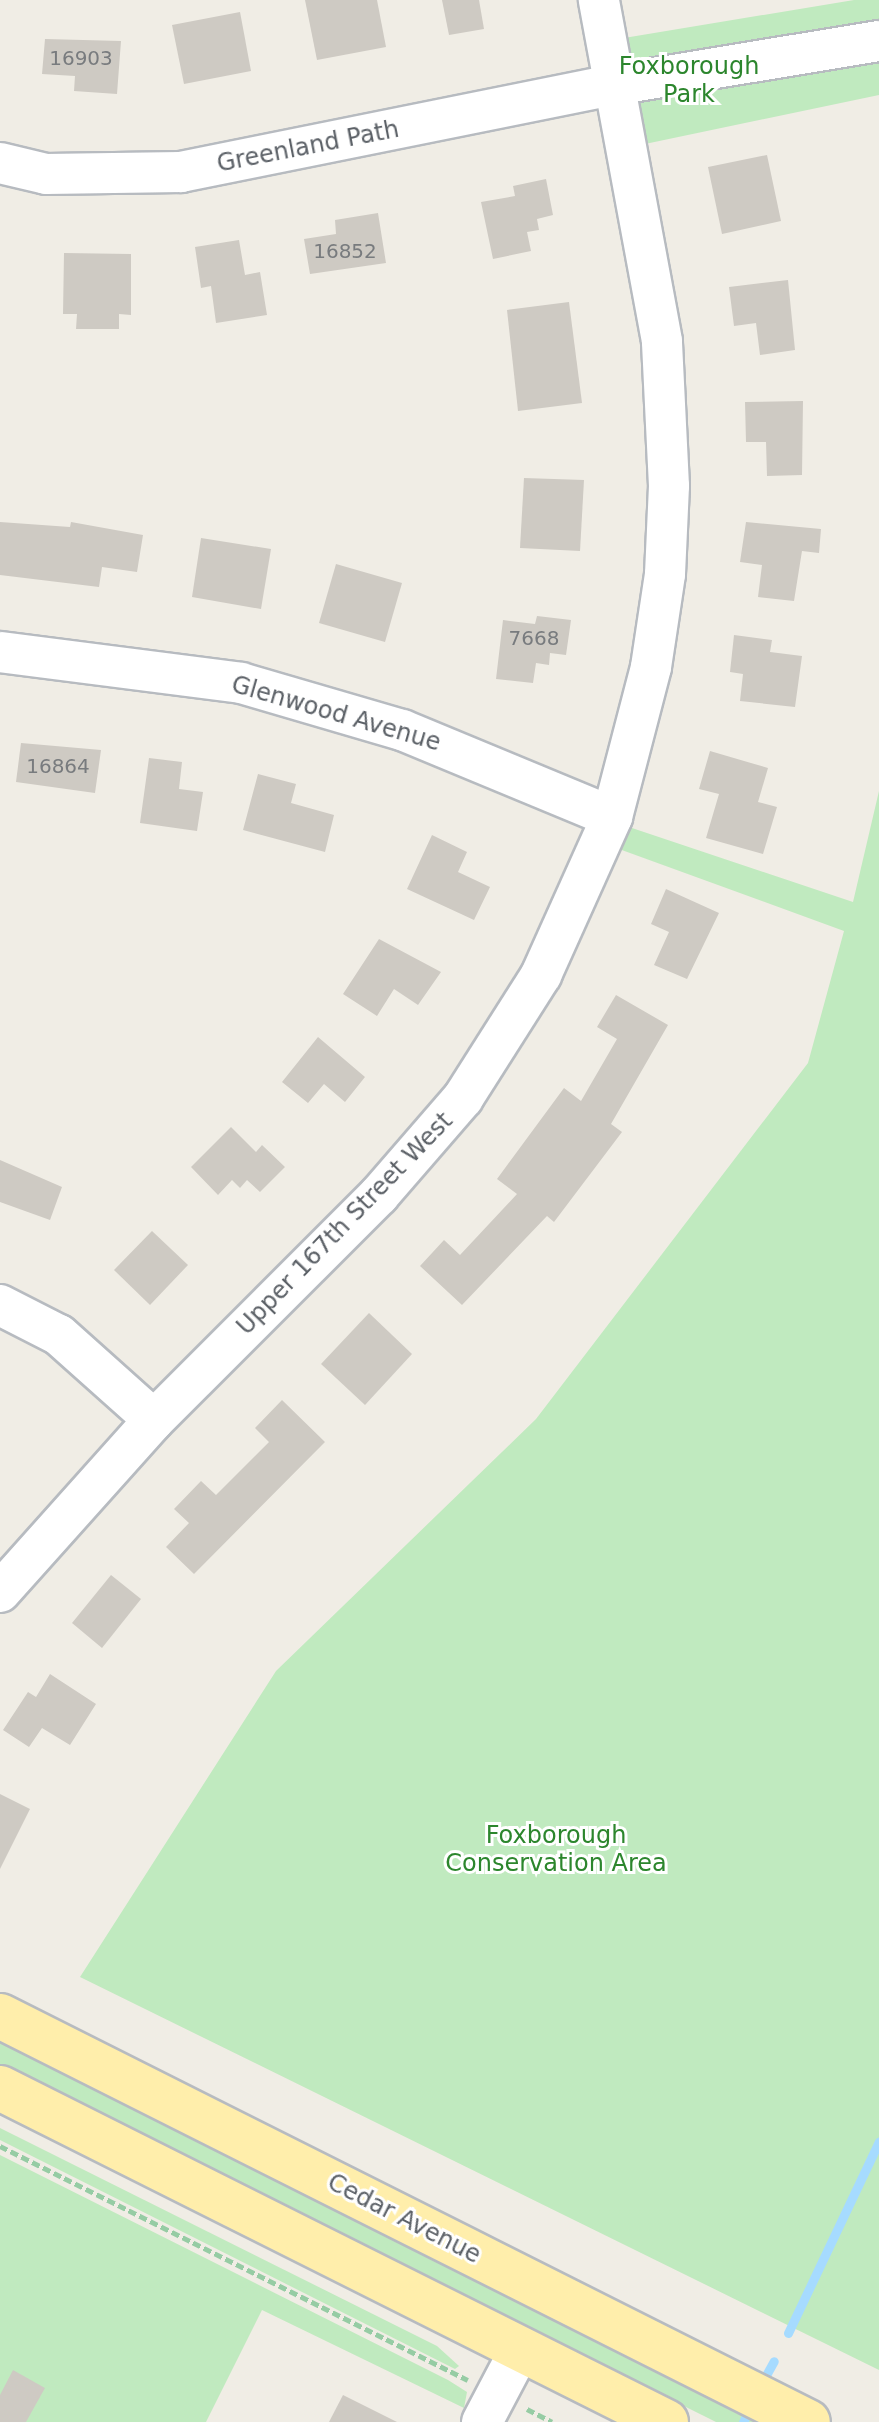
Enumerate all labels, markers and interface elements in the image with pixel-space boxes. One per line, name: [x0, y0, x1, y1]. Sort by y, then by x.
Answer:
house number: 16903: [49, 46, 113, 70]
park label: Foxborough Park: [619, 53, 759, 109]
street label: Greenland Path: [215, 115, 401, 179]
house number: 16852: [313, 239, 377, 263]
house number: 7668: [509, 626, 559, 650]
street label: Glenwood Avenue: [228, 670, 444, 758]
house number: 16864: [26, 754, 90, 778]
street label: Upper 167th Street West: [231, 1107, 459, 1341]
park label: Foxborough Conservation Area: [445, 1822, 667, 1878]
street label: Cedar Avenue: [323, 2168, 485, 2270]

